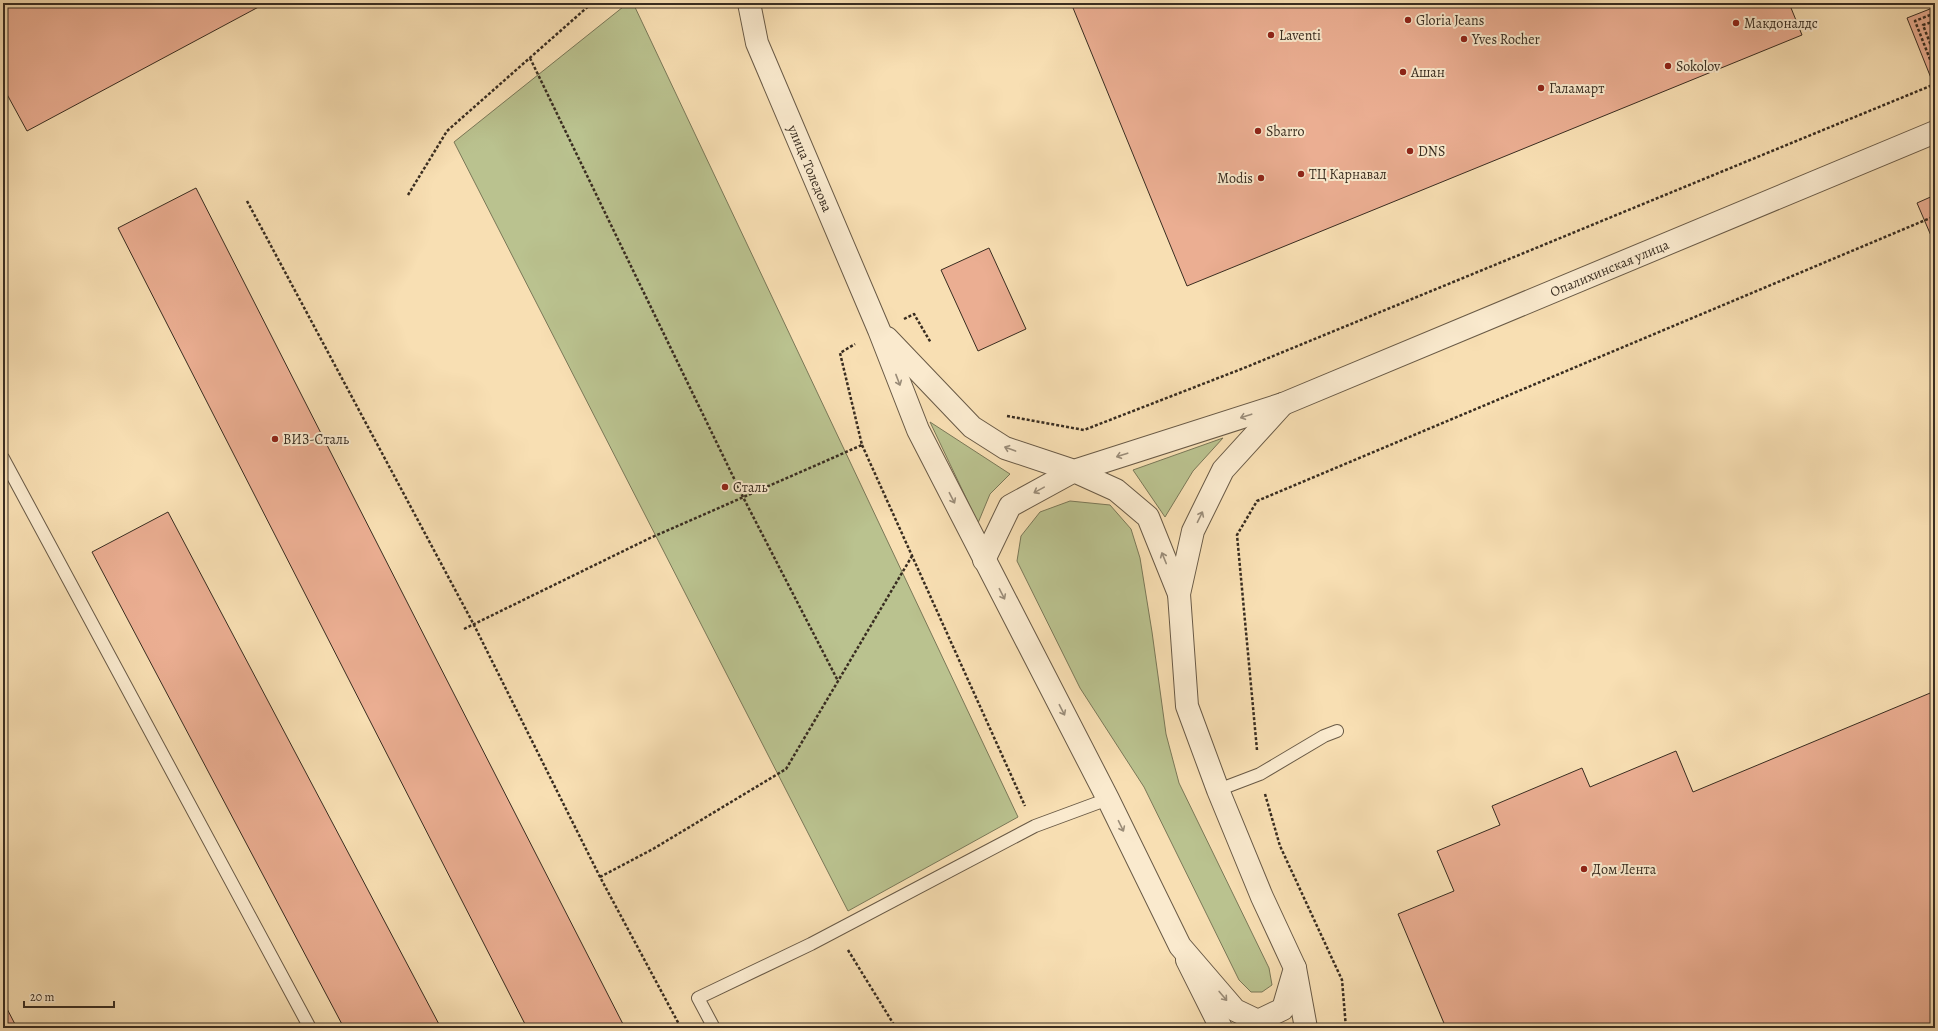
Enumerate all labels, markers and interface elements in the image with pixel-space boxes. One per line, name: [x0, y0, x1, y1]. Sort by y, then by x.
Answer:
place label: Gloria Jeans: [1416, 11, 1484, 30]
place label: Макдоналдс: [1744, 14, 1818, 33]
marker: Gloria Jeans: [1403, 15, 1413, 25]
marker: Макдоналдс: [1731, 18, 1741, 28]
place label: Laventi: [1279, 26, 1321, 45]
marker: Laventi: [1266, 30, 1276, 40]
place label: Yves Rocher: [1471, 30, 1541, 49]
marker: Yves Rocher: [1459, 34, 1469, 44]
place label: Sokolov: [1676, 57, 1721, 76]
marker: Sokolov: [1663, 61, 1673, 71]
place label: Ашан: [1410, 63, 1445, 82]
marker: Ашан: [1398, 67, 1408, 77]
place label: Галамарт: [1549, 79, 1604, 98]
marker: Галамарт: [1536, 83, 1546, 93]
street label: улица Толедова: [783, 121, 837, 215]
place label: Sbarro: [1266, 122, 1304, 141]
marker: Sbarro: [1253, 126, 1263, 136]
place label: DNS: [1418, 142, 1445, 161]
marker: DNS: [1405, 146, 1415, 156]
place label: ТЦ Карнавал: [1309, 165, 1387, 184]
place label: Modis: [1217, 169, 1253, 188]
marker: ТЦ Карнавал: [1296, 169, 1306, 179]
marker: Modis: [1256, 173, 1266, 183]
street label: Опалихинская улица: [1547, 234, 1672, 301]
one-way arrow: [895, 373, 903, 385]
one-way arrow: [1240, 412, 1252, 420]
place label: ВИЗ-Сталь: [283, 430, 349, 449]
marker: ВИЗ-Сталь: [270, 434, 280, 444]
one-way arrow: [1005, 445, 1017, 453]
one-way arrow: [1116, 452, 1128, 460]
place label: Сталь: [733, 478, 768, 497]
marker: Сталь: [720, 482, 730, 492]
one-way arrow: [1033, 487, 1045, 494]
one-way arrow: [949, 492, 956, 504]
one-way arrow: [1197, 511, 1204, 523]
one-way arrow: [1160, 553, 1168, 565]
one-way arrow: [999, 588, 1006, 600]
one-way arrow: [1059, 704, 1066, 716]
one-way arrow: [1118, 819, 1125, 831]
place label: Дом Лента: [1592, 860, 1657, 879]
marker: Дом Лента: [1579, 864, 1589, 874]
scale bar: [24, 983, 114, 1009]
text: 20 m: [30, 989, 54, 1005]
one-way arrow: [1218, 991, 1227, 1002]

